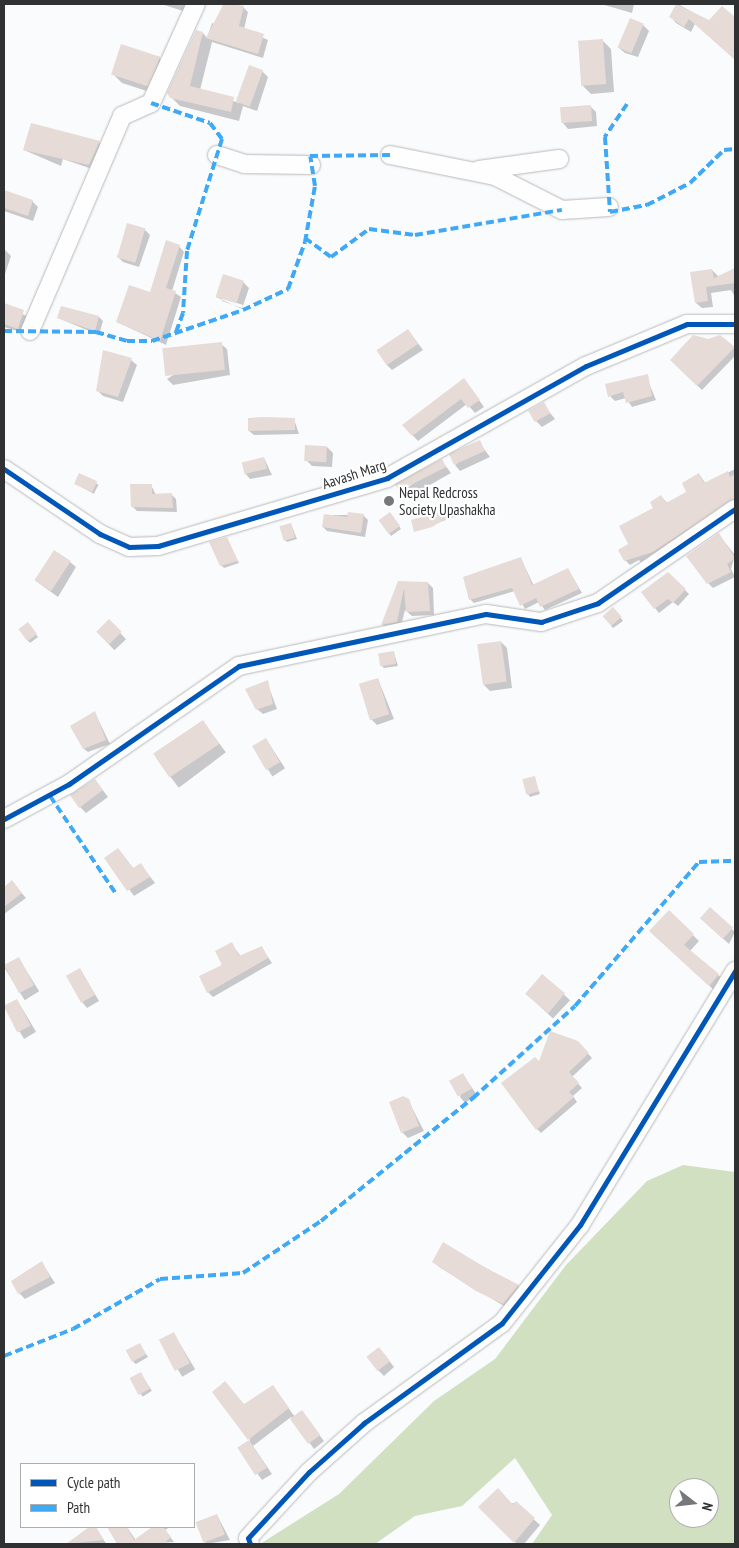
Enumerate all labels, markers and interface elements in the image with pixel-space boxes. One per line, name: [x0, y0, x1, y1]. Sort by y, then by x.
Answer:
street label: Aavash Marg: [320, 455, 388, 493]
place label: Nepal Redcross Society Upashakha: [399, 483, 496, 518]
marker: Nepal Redcross Society Upashakha: [383, 495, 395, 507]
legend: [20, 1463, 195, 1528]
text: Cycle path: [67, 1473, 120, 1492]
north arrow: [669, 1478, 719, 1528]
text: Path: [67, 1498, 90, 1517]
text: N: [698, 1501, 717, 1513]

